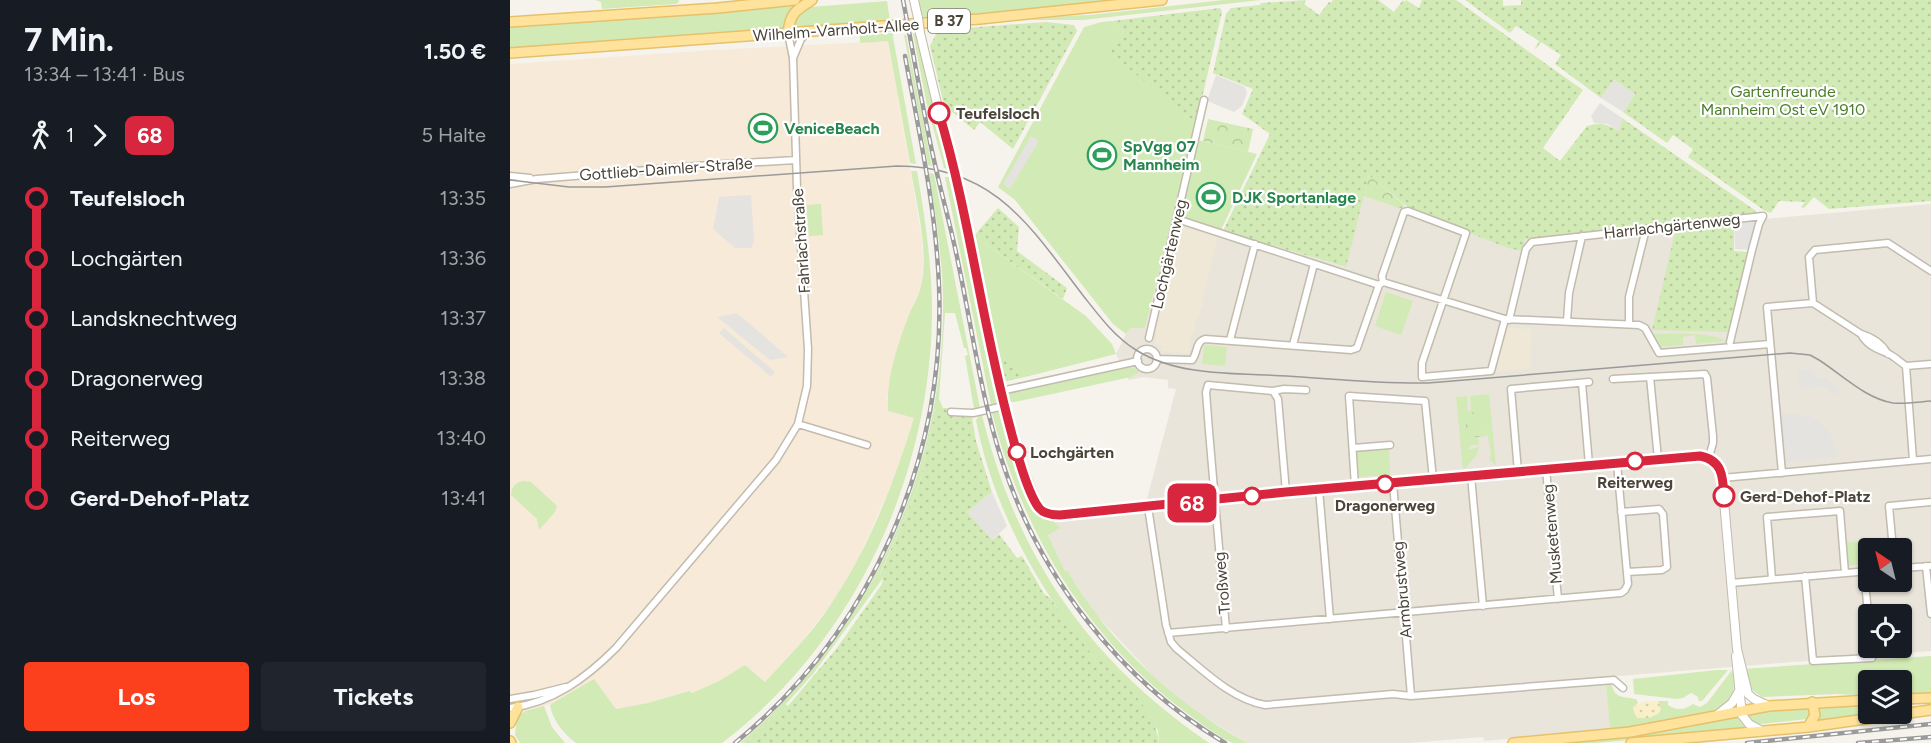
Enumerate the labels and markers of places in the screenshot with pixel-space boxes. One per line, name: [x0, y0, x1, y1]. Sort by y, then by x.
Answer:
marker: Teufelsloch: [928, 102, 950, 124]
place label: Teufelsloch: [956, 104, 1040, 123]
sports icon: VeniceBeach: [747, 112, 779, 144]
place label: VeniceBeach: [784, 119, 880, 138]
place label: SpVgg 07 Mannheim: [1123, 137, 1200, 174]
sports icon: SpVgg 07 Mannheim: [1086, 139, 1118, 171]
sports icon: DJK Sportanlage: [1195, 181, 1227, 213]
place label: DJK Sportanlage: [1232, 188, 1356, 207]
marker: Lochgärten: [1008, 443, 1026, 461]
place label: Lochgärten: [1030, 443, 1114, 462]
marker: Reiterweg: [1626, 452, 1644, 470]
place label: Reiterweg: [1597, 473, 1673, 492]
marker: Dragonerweg: [1376, 475, 1394, 493]
marker: Gerd-Dehof-Platz: [1713, 485, 1735, 507]
unlabelled marker: [1243, 487, 1261, 505]
place label: Gerd-Dehof-Platz: [1740, 487, 1871, 506]
place label: Dragonerweg: [1335, 496, 1435, 515]

